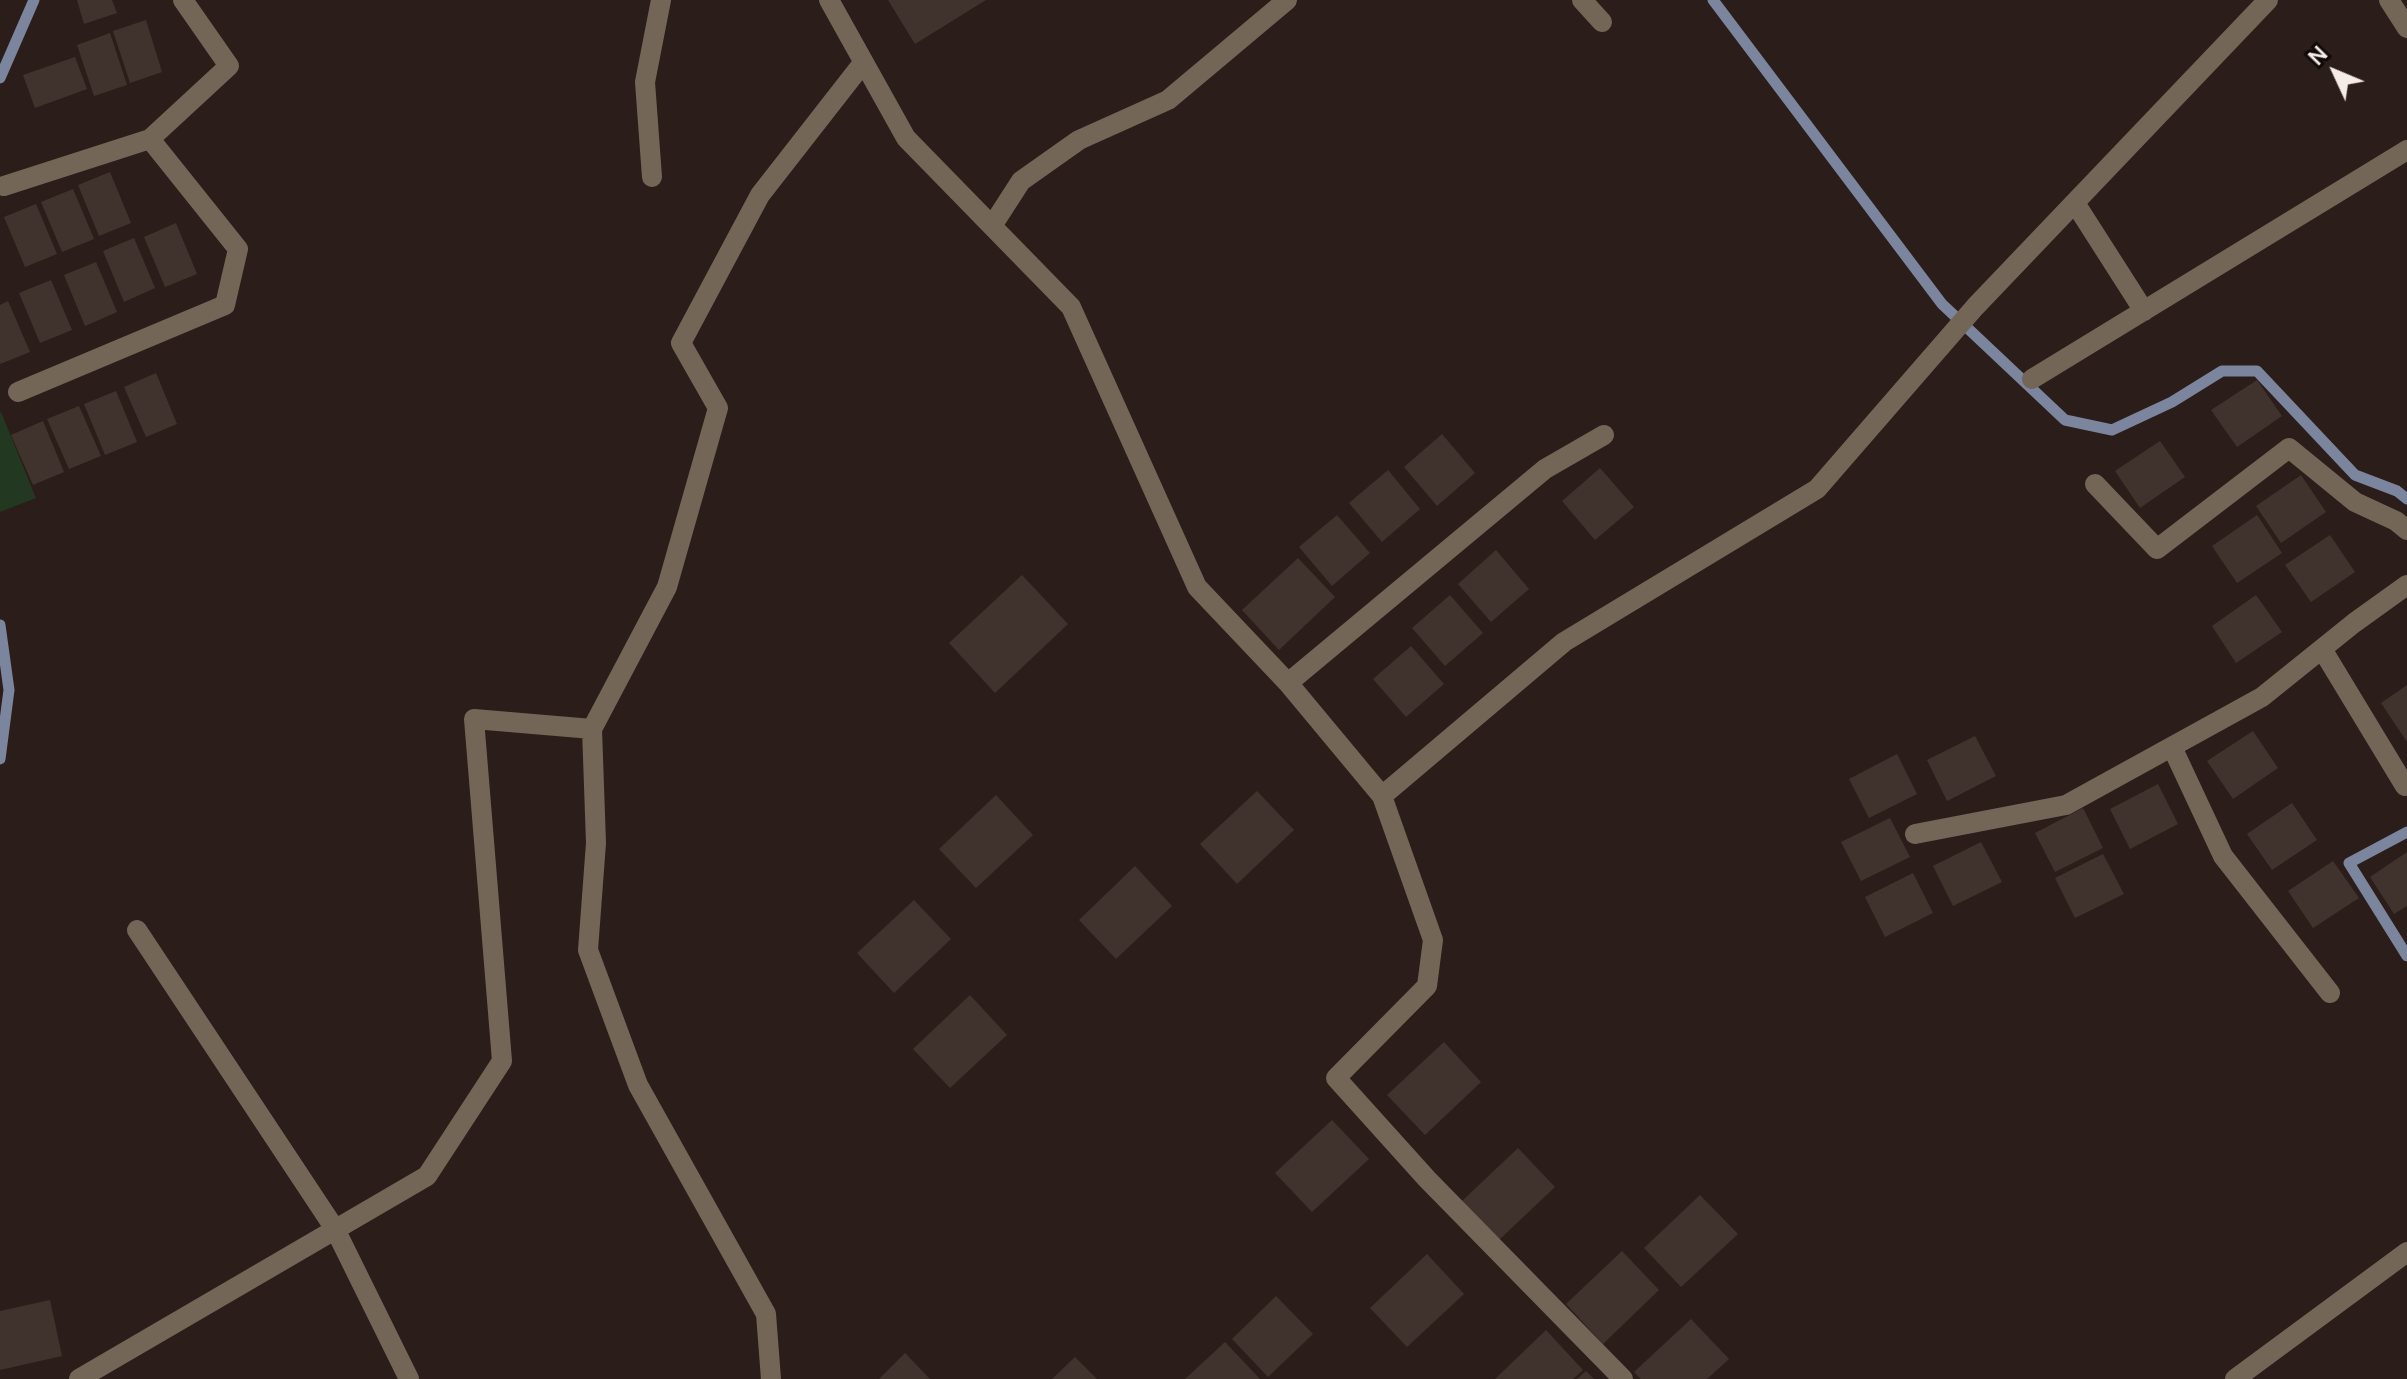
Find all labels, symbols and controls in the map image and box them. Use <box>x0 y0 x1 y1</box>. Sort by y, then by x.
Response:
north arrow <box>2295 32 2375 112</box>
text: N <box>2301 39 2334 71</box>

